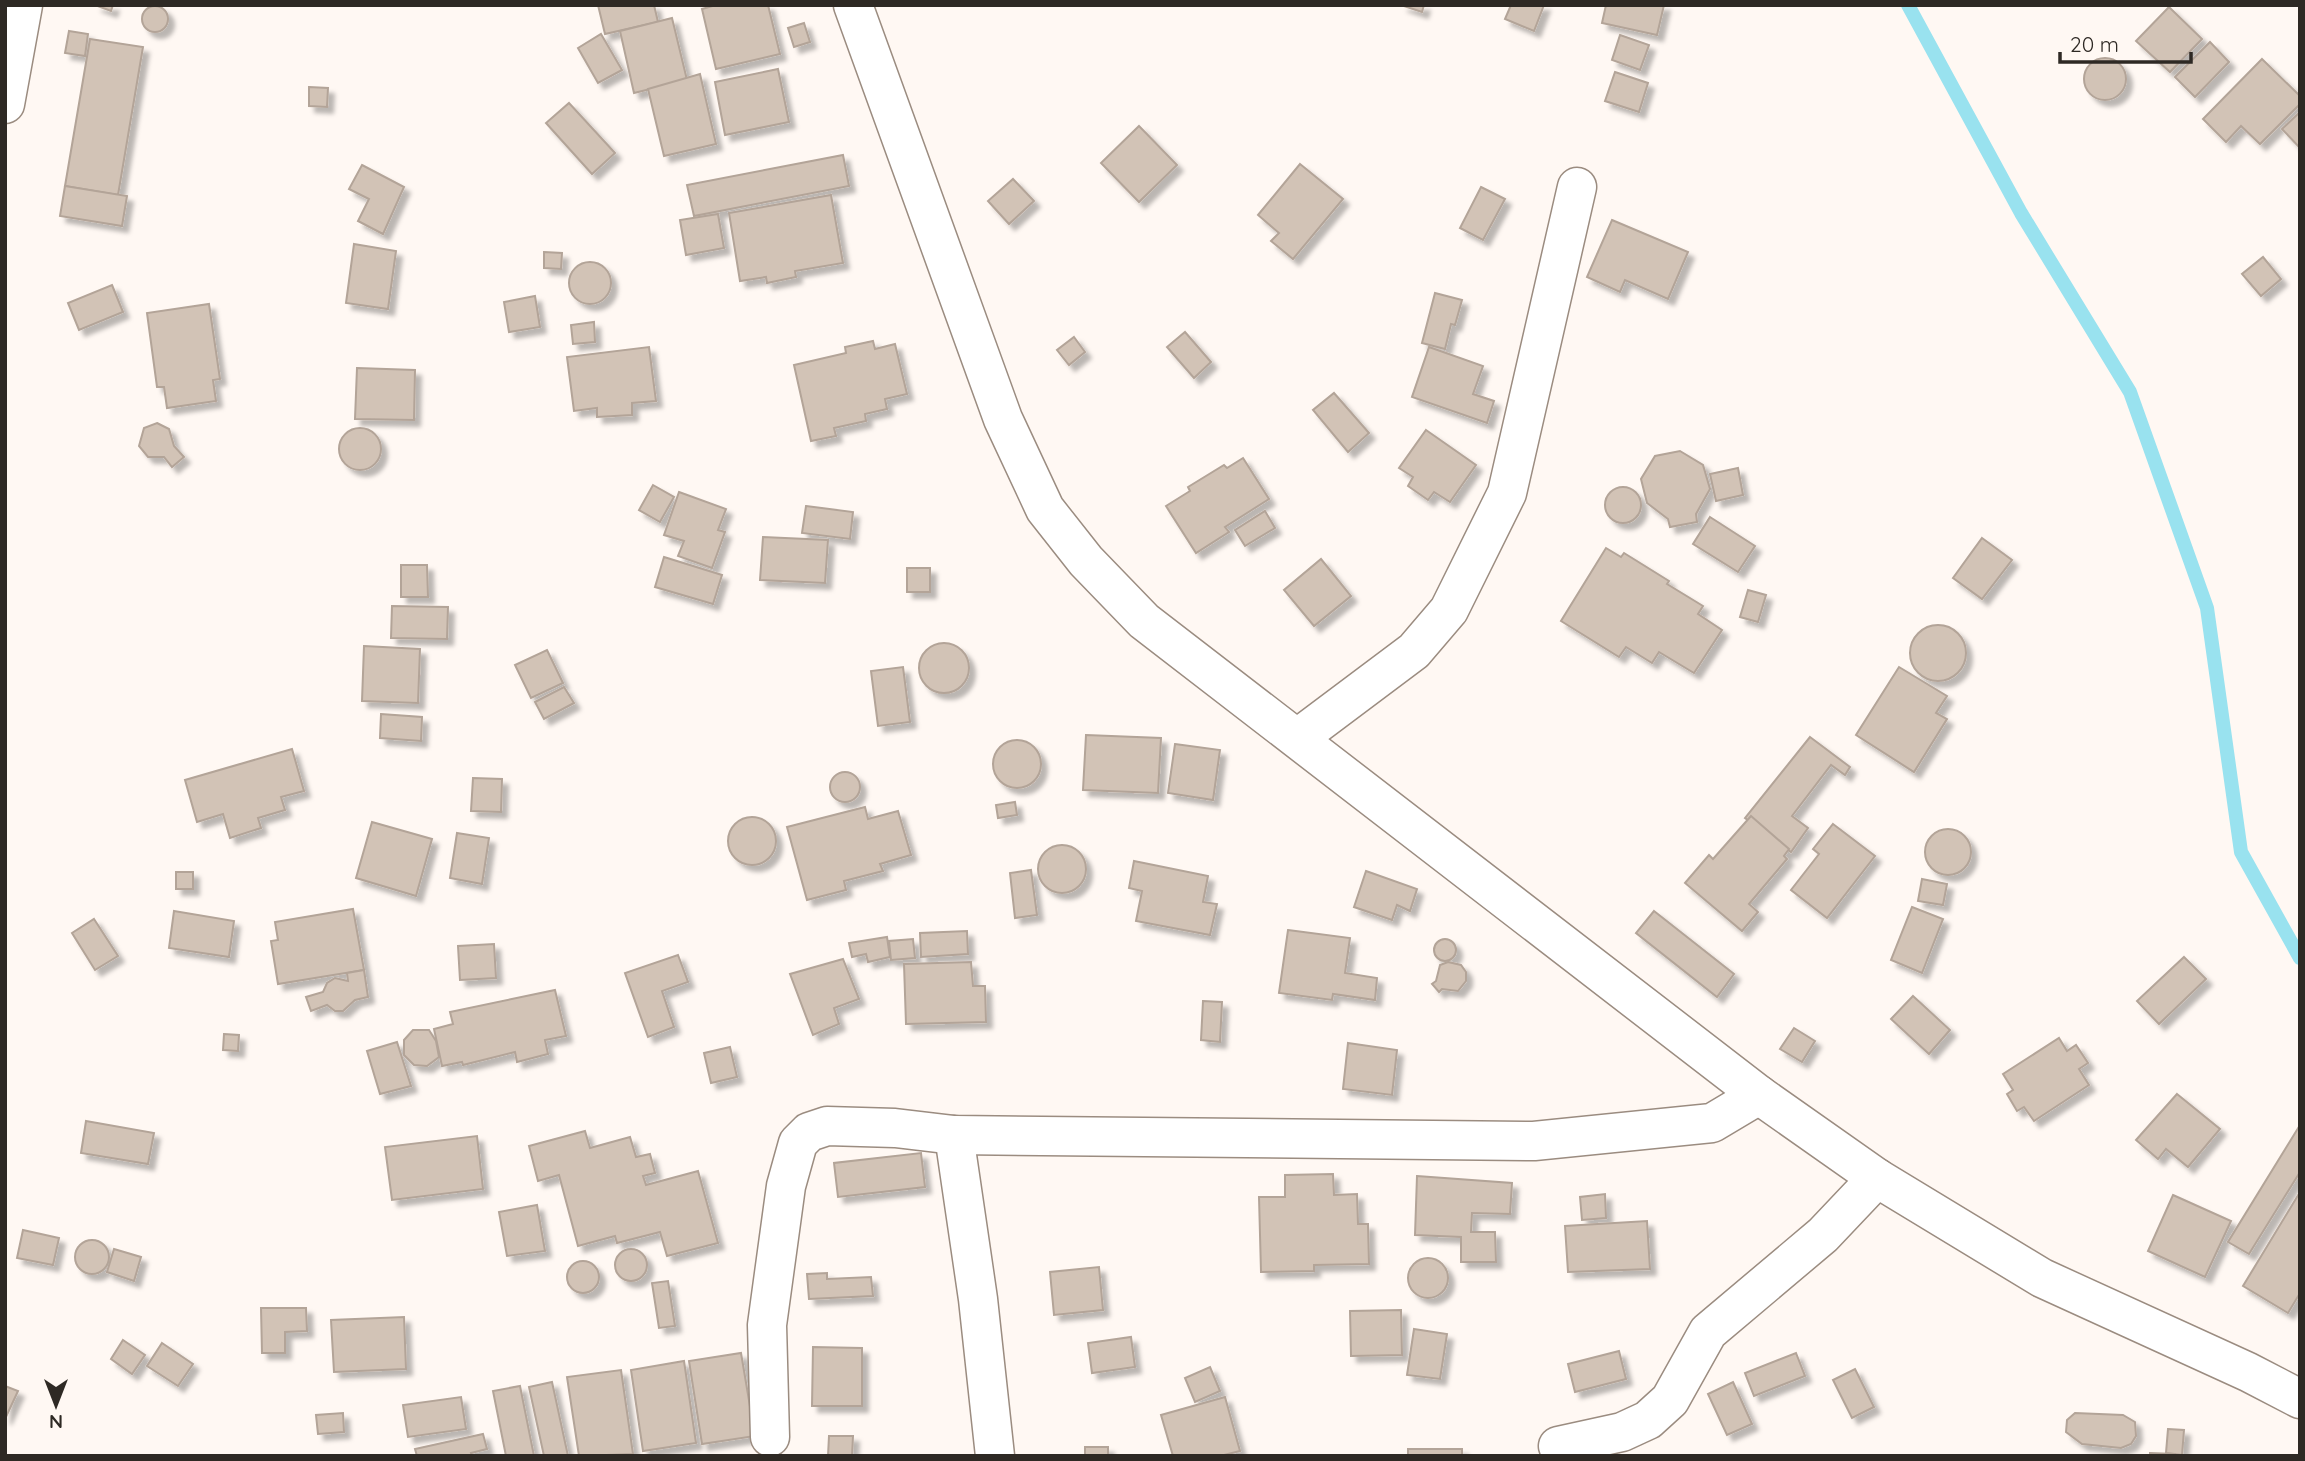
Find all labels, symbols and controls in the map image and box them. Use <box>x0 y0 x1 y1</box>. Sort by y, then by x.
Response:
scale bar <box>2060 21 2191 65</box>
text: 20 m <box>2070 31 2119 57</box>
north arrow <box>21 1370 91 1440</box>
text: N <box>49 1410 63 1434</box>

